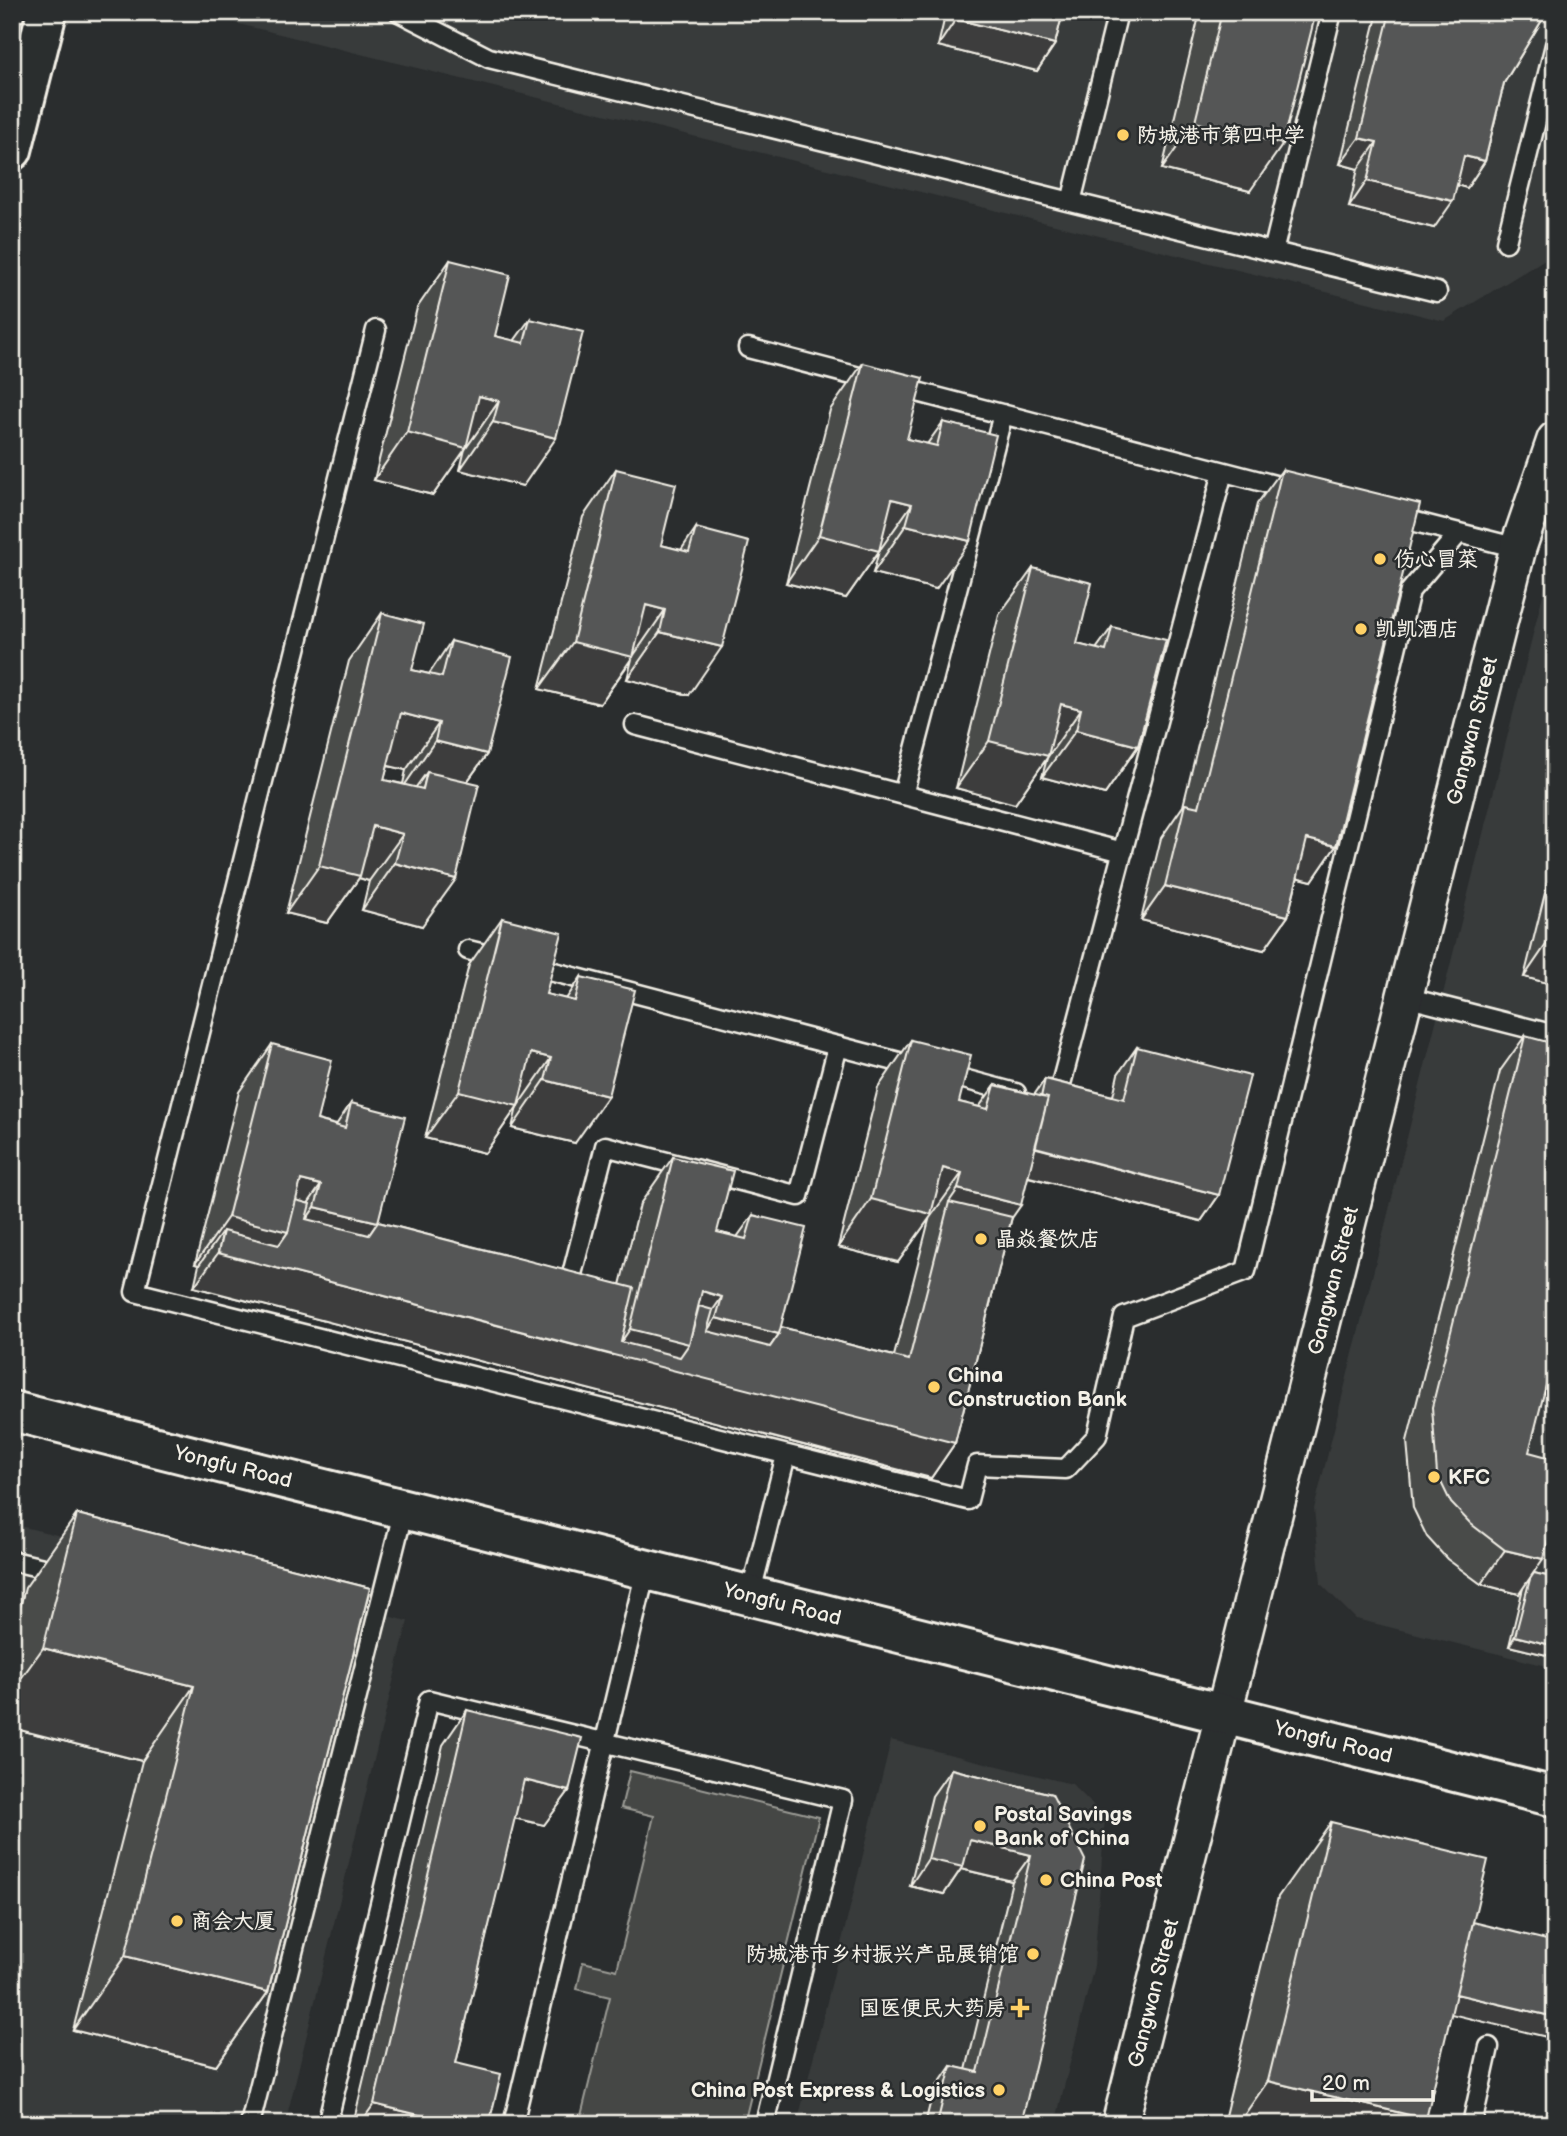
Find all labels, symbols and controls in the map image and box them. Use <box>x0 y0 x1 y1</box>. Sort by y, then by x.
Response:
place label: 防城港市第四中学 <box>1137 123 1305 148</box>
marker: 防城港市第四中学 <box>1115 127 1131 143</box>
place label: 伤心冒菜 <box>1394 547 1478 572</box>
marker: 伤心冒菜 <box>1372 551 1388 567</box>
place label: 凯凯酒店 <box>1375 617 1459 642</box>
marker: 凯凯酒店 <box>1353 621 1369 637</box>
street label: Gangwan Street <box>1442 653 1503 808</box>
street label: Gangwan Street <box>1303 1203 1364 1357</box>
place label: 晶焱餐饮店 <box>995 1227 1100 1252</box>
marker: 晶焱餐饮店 <box>973 1231 989 1247</box>
place label: China Construction Bank <box>948 1363 1127 1412</box>
marker: China Construction Bank <box>926 1379 942 1395</box>
street label: Yongfu Road <box>171 1440 295 1494</box>
place label: KFC <box>1448 1465 1490 1490</box>
marker: KFC <box>1426 1469 1442 1485</box>
street label: Yongfu Road <box>720 1577 844 1631</box>
street label: Yongfu Road <box>1271 1715 1395 1769</box>
place label: Postal Savings Bank of China <box>994 1802 1132 1851</box>
marker: Postal Savings Bank of China <box>972 1818 988 1834</box>
place label: China Post <box>1060 1868 1162 1893</box>
marker: China Post <box>1038 1872 1054 1888</box>
place label: 商会大厦 <box>191 1909 275 1934</box>
marker: 商会大厦 <box>169 1913 185 1929</box>
street label: Gangwan Street <box>1123 1916 1184 2070</box>
place label: 防城港市乡村振兴产品展销馆 <box>746 1942 1019 1967</box>
marker: 防城港市乡村振兴产品展销馆 <box>1025 1946 1041 1962</box>
place label: 国医便民大药房 <box>859 1996 1006 2021</box>
marker: 国医便民大药房 <box>1012 2000 1028 2016</box>
scale bar <box>1312 2059 1432 2103</box>
text: 20 m <box>1322 2071 1370 2096</box>
place label: China Post Express & Logistics <box>691 2078 985 2103</box>
marker: China Post Express & Logistics <box>991 2082 1007 2098</box>

